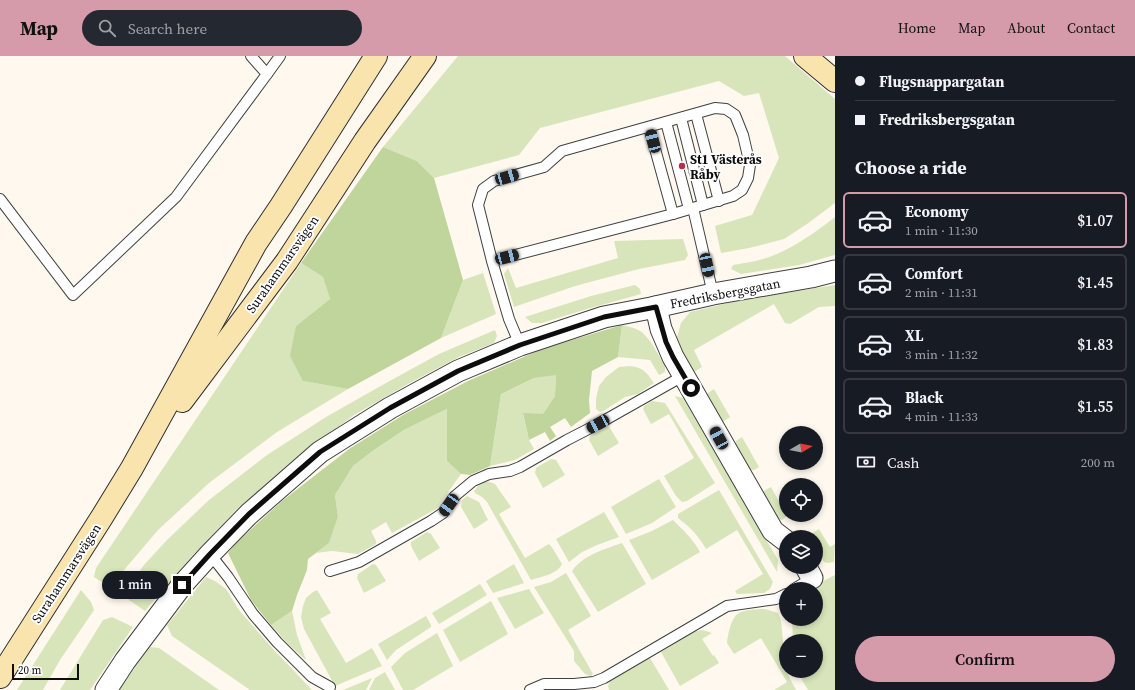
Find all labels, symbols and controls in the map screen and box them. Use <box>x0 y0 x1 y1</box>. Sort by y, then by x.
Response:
search box <box>82 10 362 46</box>
text: Map <box>20 15 58 41</box>
icon: search <box>96 17 118 39</box>
text: Search here <box>128 18 207 39</box>
text: Home <box>898 18 936 38</box>
text: Map <box>958 18 985 38</box>
text: About <box>1007 18 1045 38</box>
text: Contact <box>1067 18 1115 38</box>
text: Flugsnappargatan <box>879 71 1005 92</box>
text: Fredriksbergsgatan <box>879 109 1015 130</box>
car <box>644 128 662 154</box>
place label: St1 Västerås Råby <box>690 151 762 183</box>
text: Choose a ride <box>855 155 967 180</box>
marker: St1 Västerås Råby <box>677 161 687 171</box>
car <box>494 168 520 186</box>
text: Economy <box>905 201 969 222</box>
icon: car <box>857 202 893 238</box>
text: $1.07 <box>1077 210 1113 231</box>
street label: Surahammarsvägen <box>242 212 323 316</box>
text: 1 min · 11:30 <box>905 222 978 239</box>
car <box>494 248 520 266</box>
car <box>699 252 715 278</box>
text: Comfort <box>905 263 963 284</box>
icon: car <box>857 264 893 300</box>
text: $1.45 <box>1077 272 1113 293</box>
street label: Fredriksbergsgatan <box>668 274 782 313</box>
text: 2 min · 11:31 <box>905 284 978 301</box>
text: XL <box>905 325 924 346</box>
icon: car <box>857 326 893 362</box>
text: $1.83 <box>1077 334 1113 355</box>
text: 3 min · 11:32 <box>905 346 978 363</box>
route start <box>682 379 700 397</box>
text: Black <box>905 387 944 408</box>
icon: car <box>857 388 893 424</box>
text: $1.55 <box>1077 396 1113 417</box>
text: 4 min · 11:33 <box>905 408 978 425</box>
car <box>585 413 611 435</box>
car <box>708 425 730 451</box>
north arrow <box>779 426 823 470</box>
map controls <box>779 426 823 678</box>
icon: cash <box>855 451 877 473</box>
text: Cash <box>887 452 919 473</box>
text: 200 m <box>1081 454 1115 471</box>
button: locate <box>779 478 823 522</box>
car <box>437 492 461 518</box>
street label: Surahammarsvägen <box>28 520 105 626</box>
button: layers <box>779 530 823 574</box>
callout: 1 min <box>102 571 168 599</box>
text: 1 min <box>118 576 152 593</box>
route end <box>173 576 191 594</box>
button: + <box>779 582 823 626</box>
button: − <box>779 634 823 678</box>
button: Confirm <box>855 636 1115 682</box>
scale bar <box>12 662 79 681</box>
text: 20 m <box>18 663 41 678</box>

